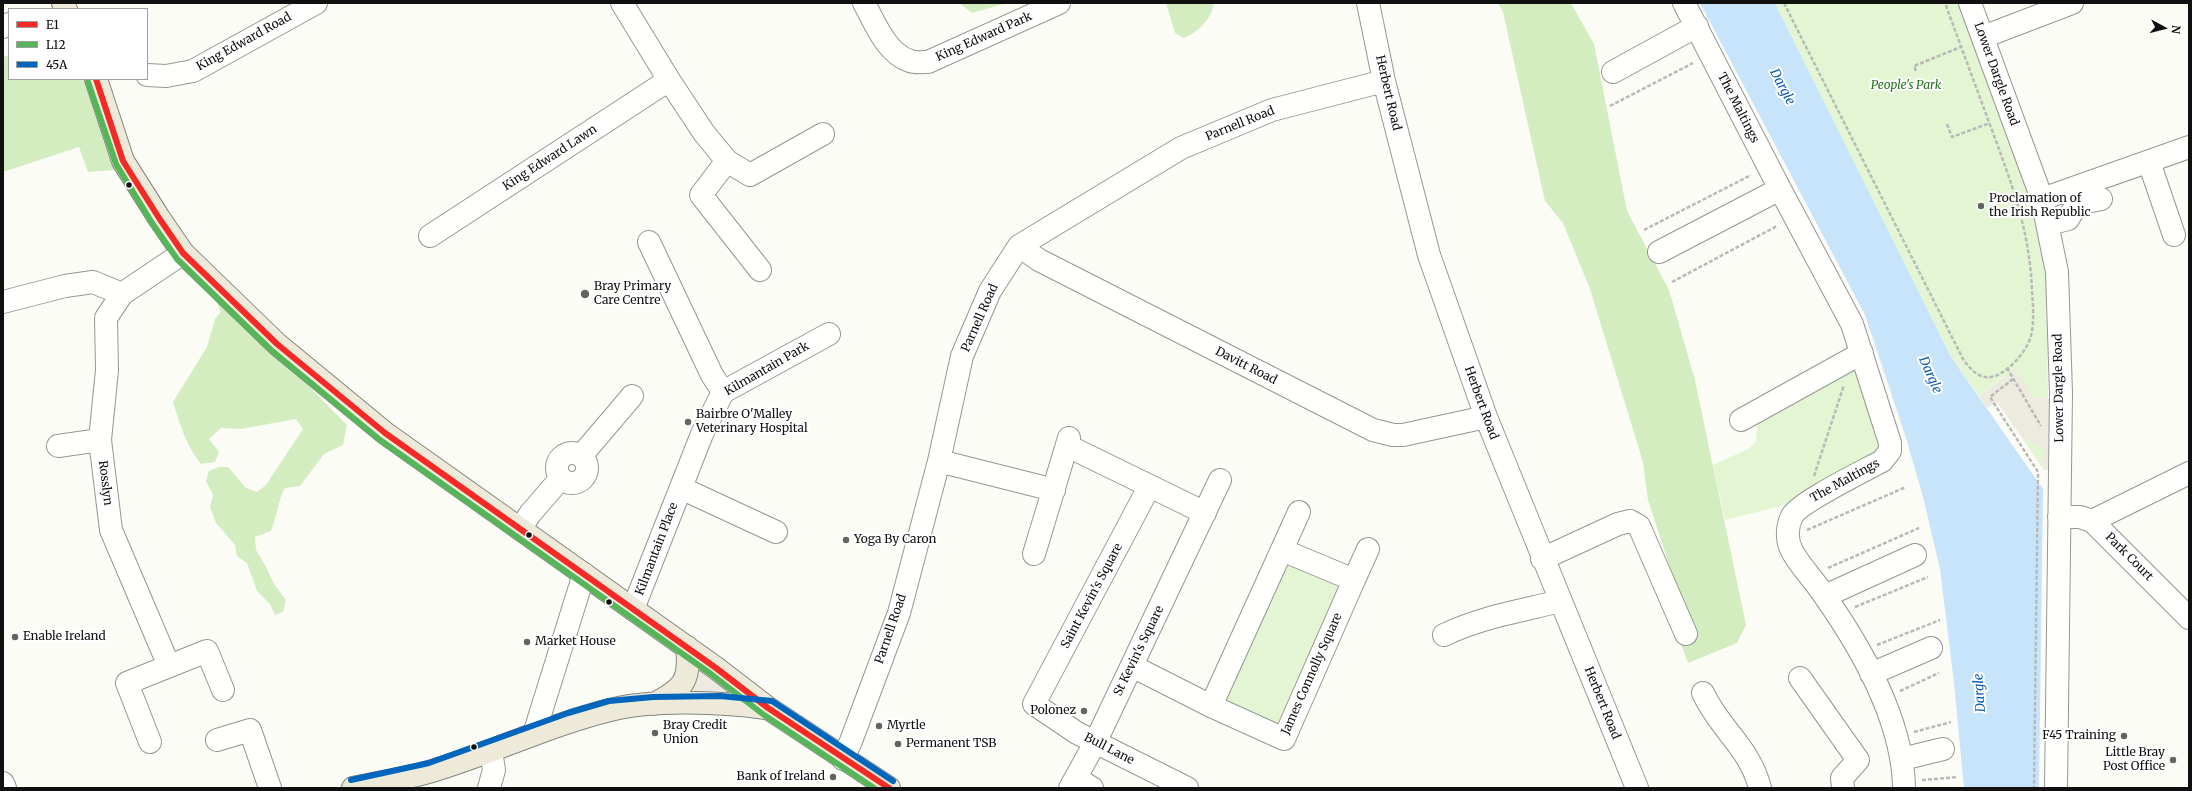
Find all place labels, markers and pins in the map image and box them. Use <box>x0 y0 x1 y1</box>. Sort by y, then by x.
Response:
unlabelled marker <box>124 180 134 190</box>
place label: Proclamation of the Irish Republic <box>1989 192 2091 220</box>
marker: Proclamation of the Irish Republic <box>1976 201 1986 211</box>
place label: Bray Primary Care Centre <box>594 280 671 308</box>
marker: Bray Primary Care Centre <box>579 288 591 300</box>
place label: Bairbre O'Malley Veterinary Hospital <box>696 408 808 436</box>
marker: Bairbre O'Malley Veterinary Hospital <box>683 417 693 427</box>
unlabelled marker <box>524 530 534 540</box>
place label: Yoga By Caron <box>854 533 937 547</box>
marker: Yoga By Caron <box>841 535 851 545</box>
unlabelled marker <box>604 597 614 607</box>
place label: Enable Ireland <box>23 630 106 644</box>
marker: Enable Ireland <box>10 632 20 642</box>
place label: Market House <box>535 635 616 649</box>
marker: Market House <box>522 637 532 647</box>
place label: Polonez <box>1030 704 1076 718</box>
marker: Polonez <box>1079 706 1089 716</box>
place label: Bray Credit Union <box>663 719 727 747</box>
place label: Myrtle <box>887 719 925 733</box>
marker: Myrtle <box>874 721 884 731</box>
marker: Bray Credit Union <box>650 728 660 738</box>
place label: F45 Training <box>2042 729 2116 743</box>
marker: F45 Training <box>2119 731 2129 741</box>
place label: Permanent TSB <box>906 737 996 751</box>
marker: Permanent TSB <box>893 739 903 749</box>
unlabelled marker <box>469 742 479 752</box>
place label: Little Bray Post Office <box>2103 746 2165 774</box>
marker: Little Bray Post Office <box>2168 755 2178 765</box>
place label: Bank of Ireland <box>737 770 825 784</box>
marker: Bank of Ireland <box>828 772 838 782</box>

